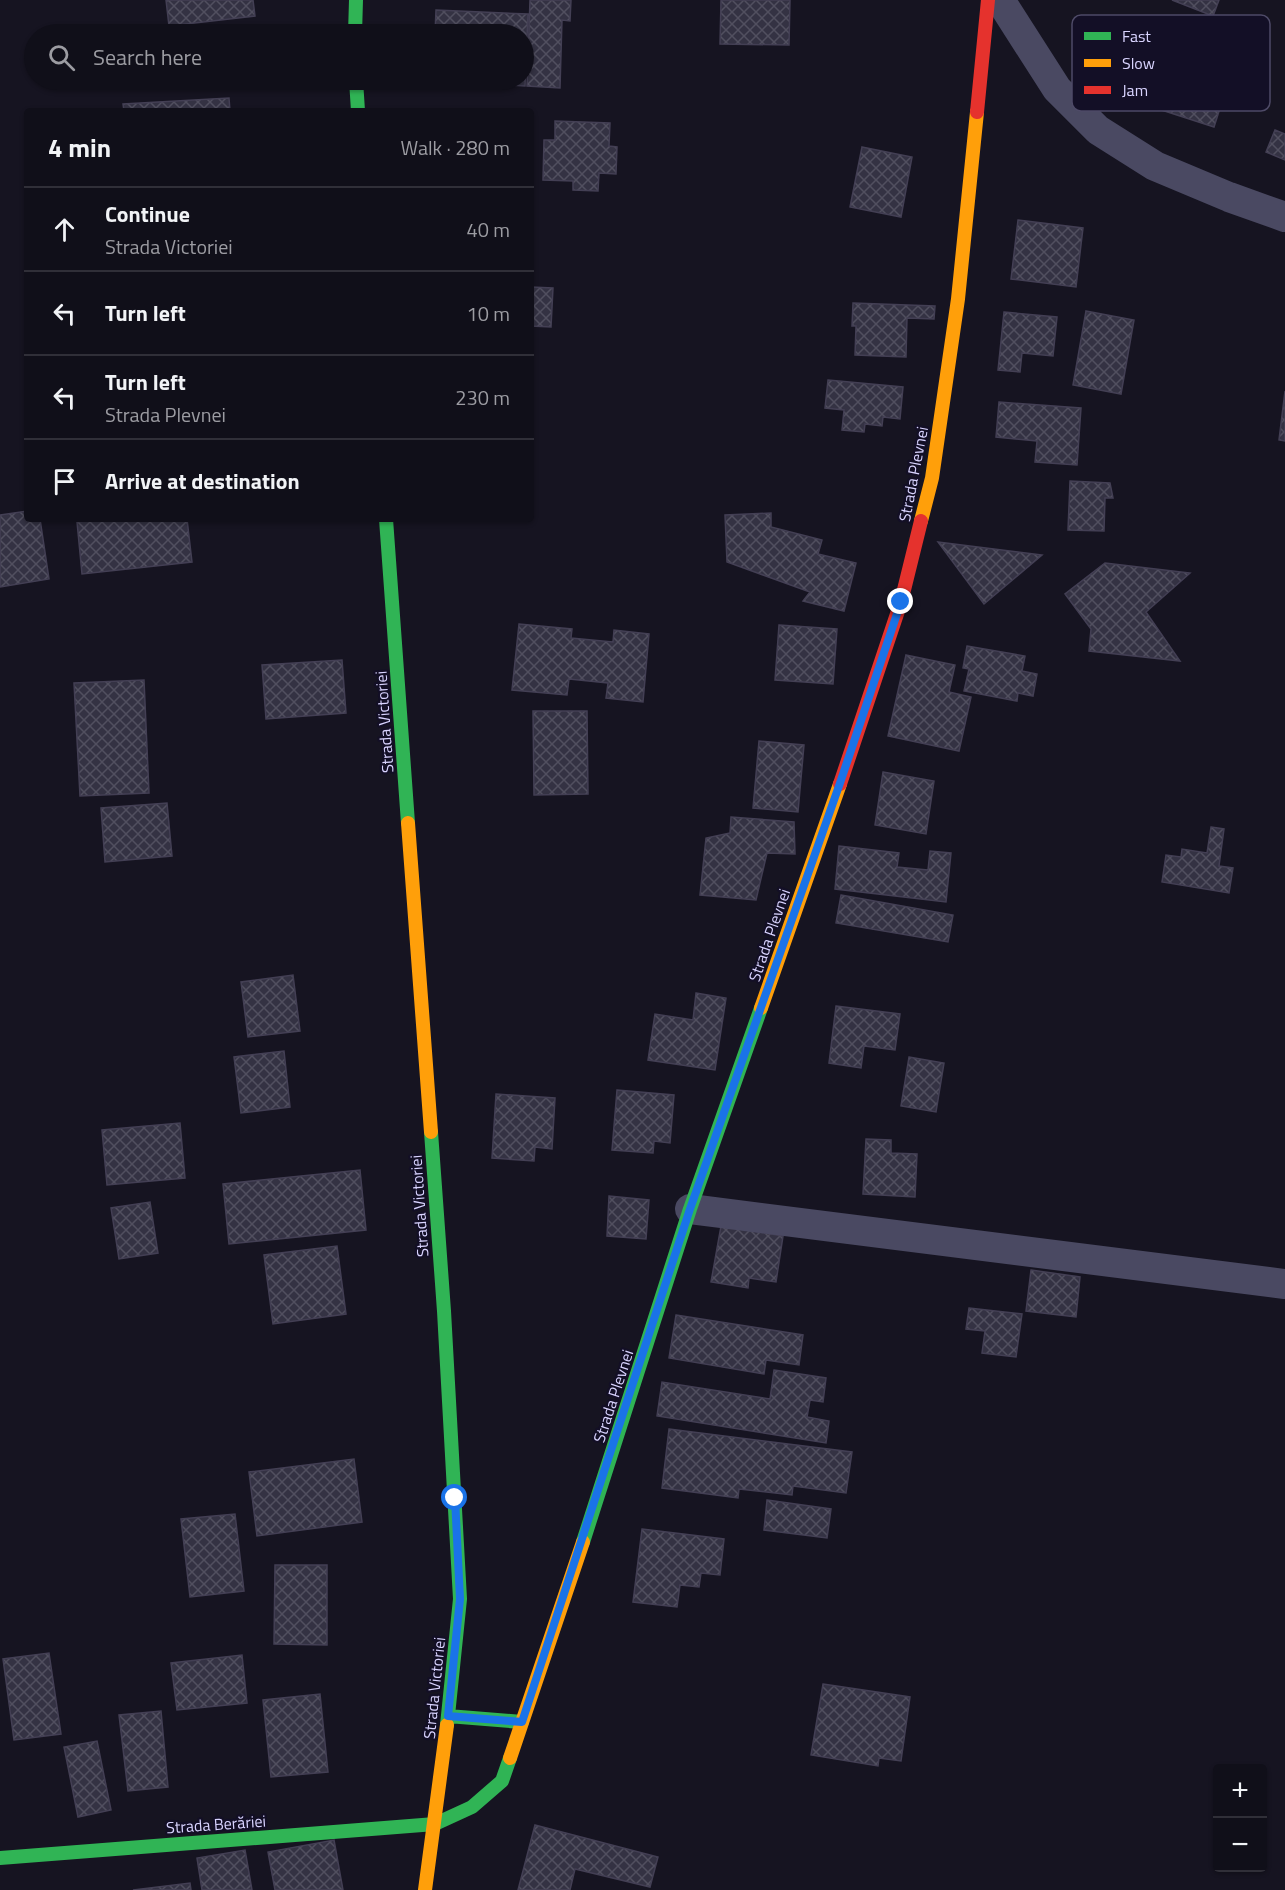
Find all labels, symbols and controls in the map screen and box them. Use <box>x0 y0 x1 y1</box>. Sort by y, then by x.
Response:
legend <box>1072 15 1270 111</box>
search box <box>24 24 534 90</box>
text: Fast <box>1122 24 1151 48</box>
text: Search here <box>93 40 202 74</box>
icon: search <box>45 41 78 74</box>
text: Slow <box>1122 51 1155 75</box>
text: Jam <box>1122 78 1148 102</box>
text: 4 min <box>48 128 111 167</box>
text: Walk · 280 m <box>401 132 510 163</box>
text: Continue <box>105 197 190 231</box>
icon: ahead <box>48 213 81 246</box>
text: 40 m <box>466 214 510 245</box>
text: Strada Victoriei <box>105 231 233 262</box>
text: Turn left <box>105 296 186 330</box>
icon: left <box>48 297 81 330</box>
text: 10 m <box>466 298 510 329</box>
text: Turn left <box>105 365 186 399</box>
icon: left <box>48 381 81 414</box>
text: 230 m <box>455 382 510 413</box>
text: Strada Plevnei <box>105 399 226 430</box>
street label: Strada Plevnei <box>892 424 934 524</box>
text: Arrive at destination <box>105 464 300 498</box>
icon: arrive <box>48 465 81 498</box>
route end <box>887 588 913 614</box>
street label: Strada Victoriei <box>368 670 400 774</box>
street label: Strada Plevnei <box>742 885 796 985</box>
street label: Strada Victoriei <box>403 1154 435 1258</box>
street label: Strada Plevnei <box>587 1346 639 1446</box>
route start <box>441 1484 467 1510</box>
street label: Strada Victoriei <box>417 1636 451 1740</box>
map controls <box>1213 1764 1267 1872</box>
button: + <box>1213 1764 1267 1818</box>
street label: Strada Berăriei <box>165 1809 267 1839</box>
button: − <box>1213 1818 1267 1872</box>

